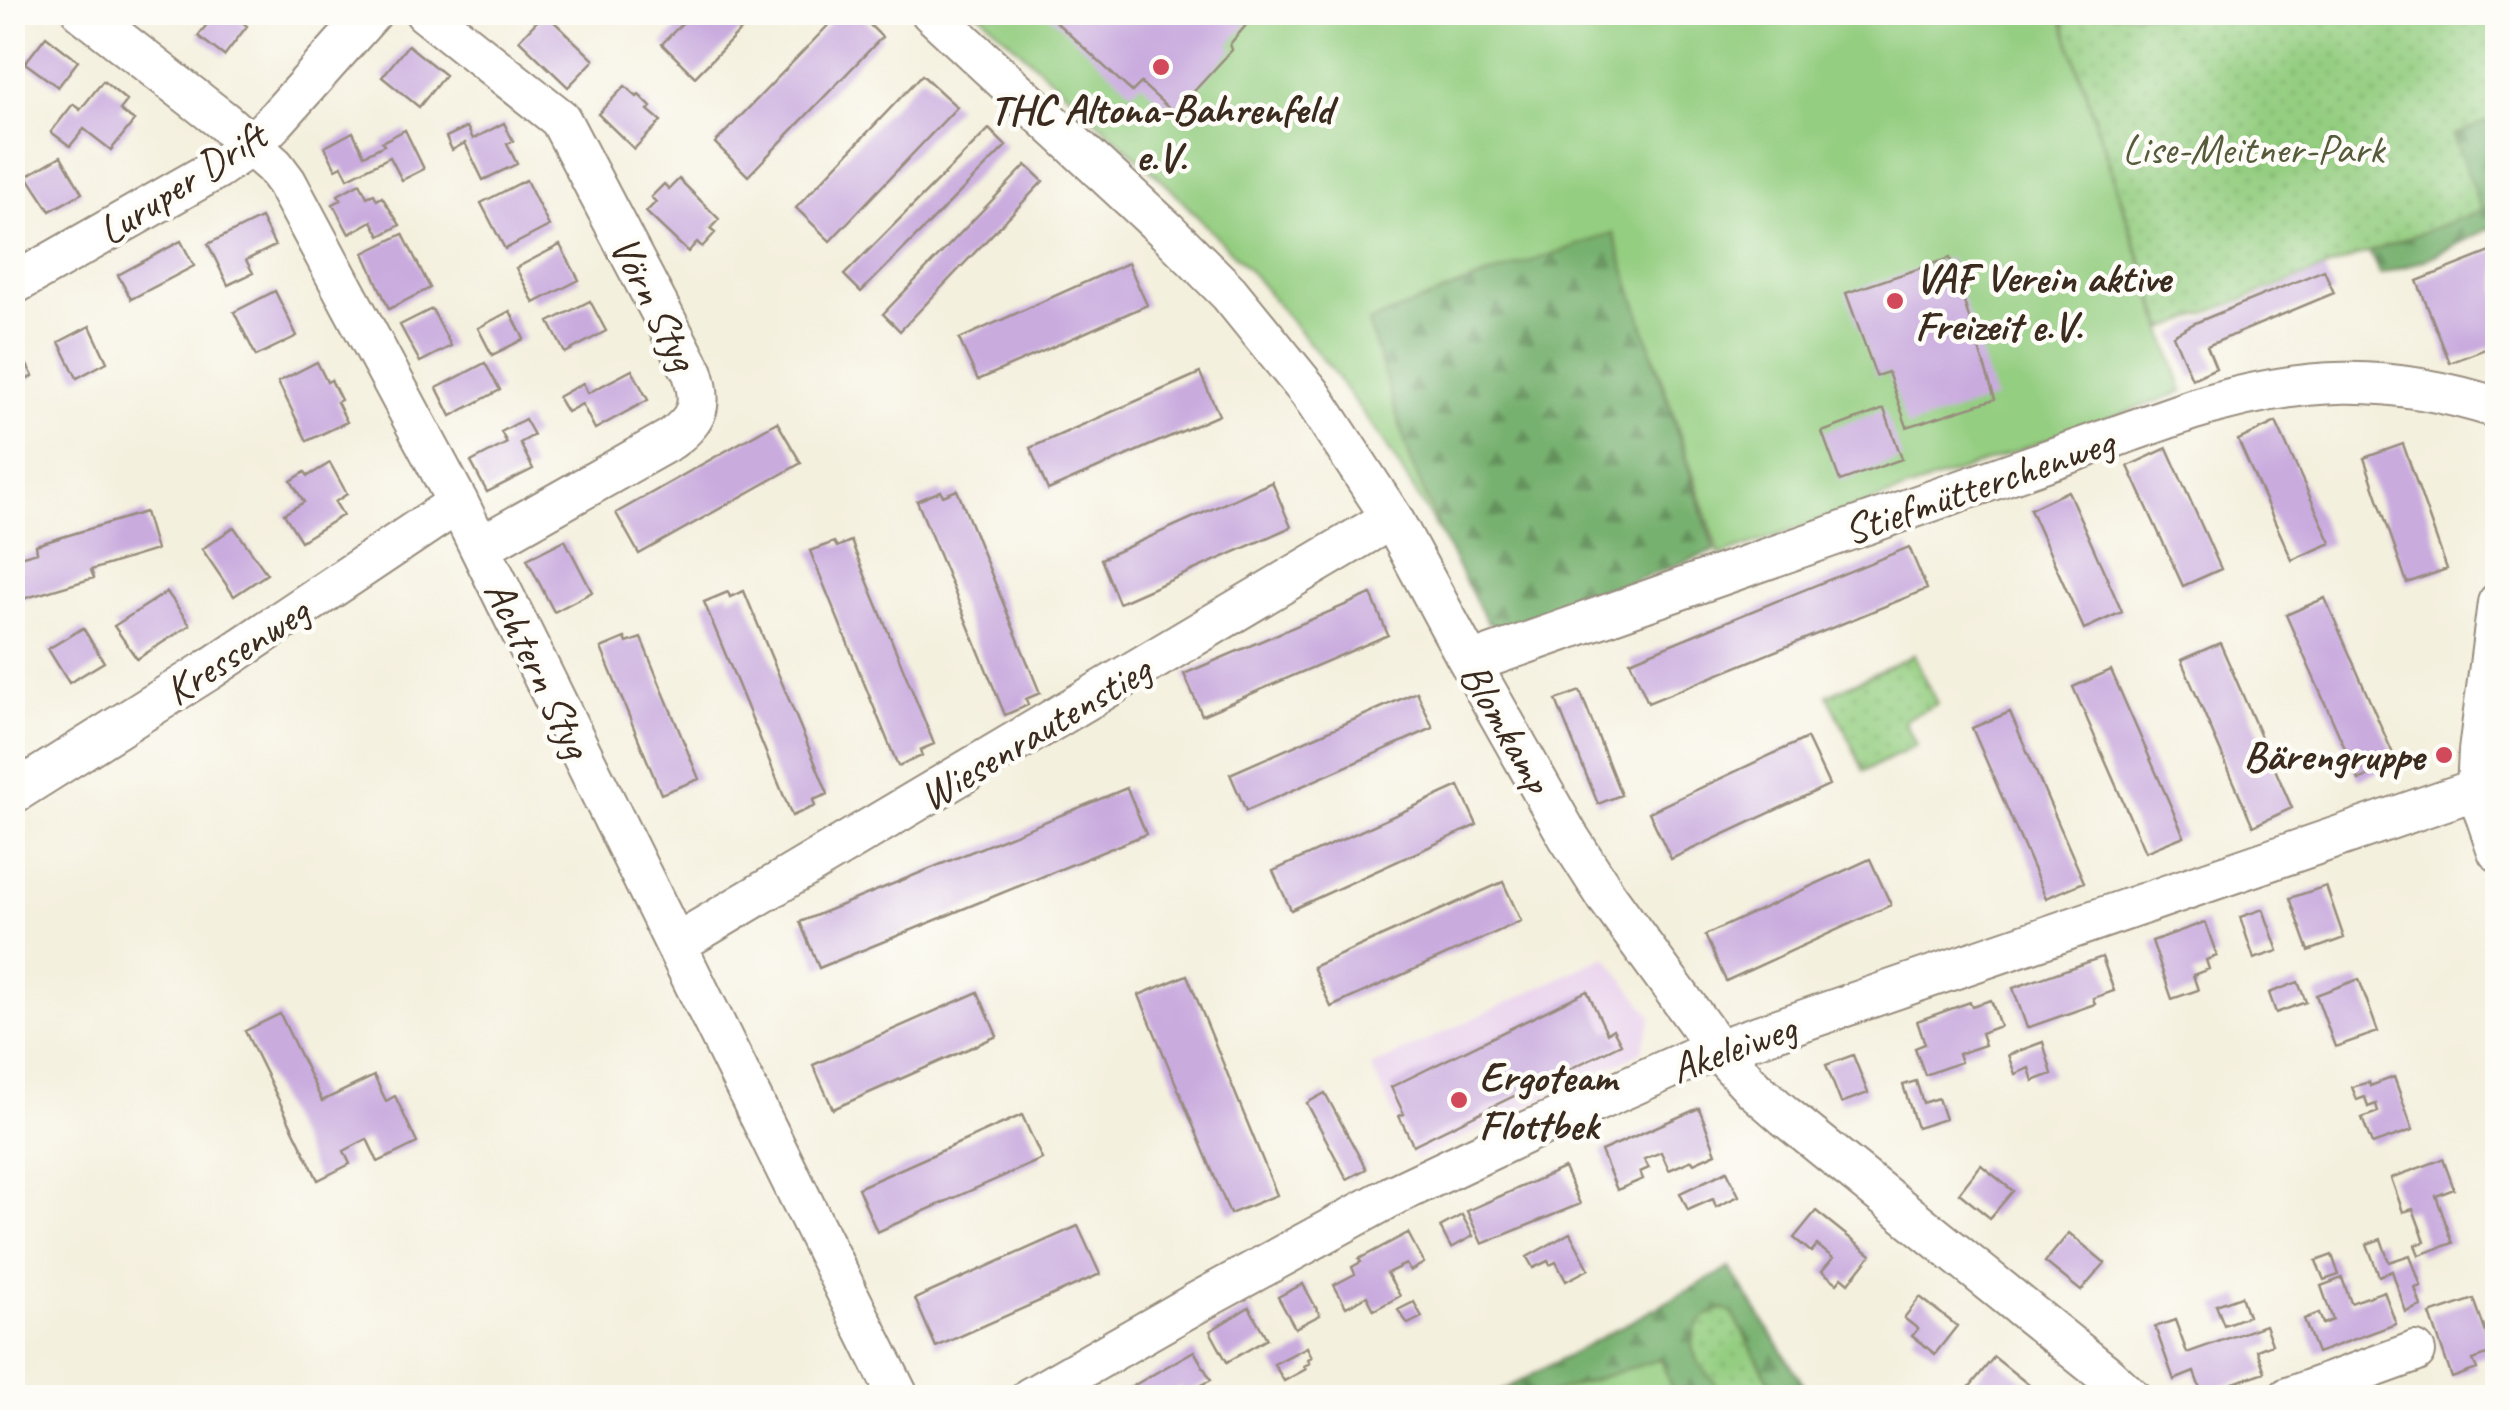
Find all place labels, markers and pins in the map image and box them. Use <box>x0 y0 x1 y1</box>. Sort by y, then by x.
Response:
marker: THC Altona-Bahrenfeld e.V. <box>1150 56 1172 78</box>
place label: THC Altona-Bahrenfeld e.V. <box>990 83 1339 184</box>
place label: VAF Verein aktive Freizeit e.V. <box>1915 252 2173 353</box>
marker: VAF Verein aktive Freizeit e.V. <box>1884 290 1906 312</box>
place label: Bärengruppe <box>2244 730 2427 783</box>
marker: Bärengruppe <box>2433 744 2455 766</box>
place label: Ergoteam Flottbek <box>1479 1051 1621 1152</box>
marker: Ergoteam Flottbek <box>1448 1089 1470 1111</box>

